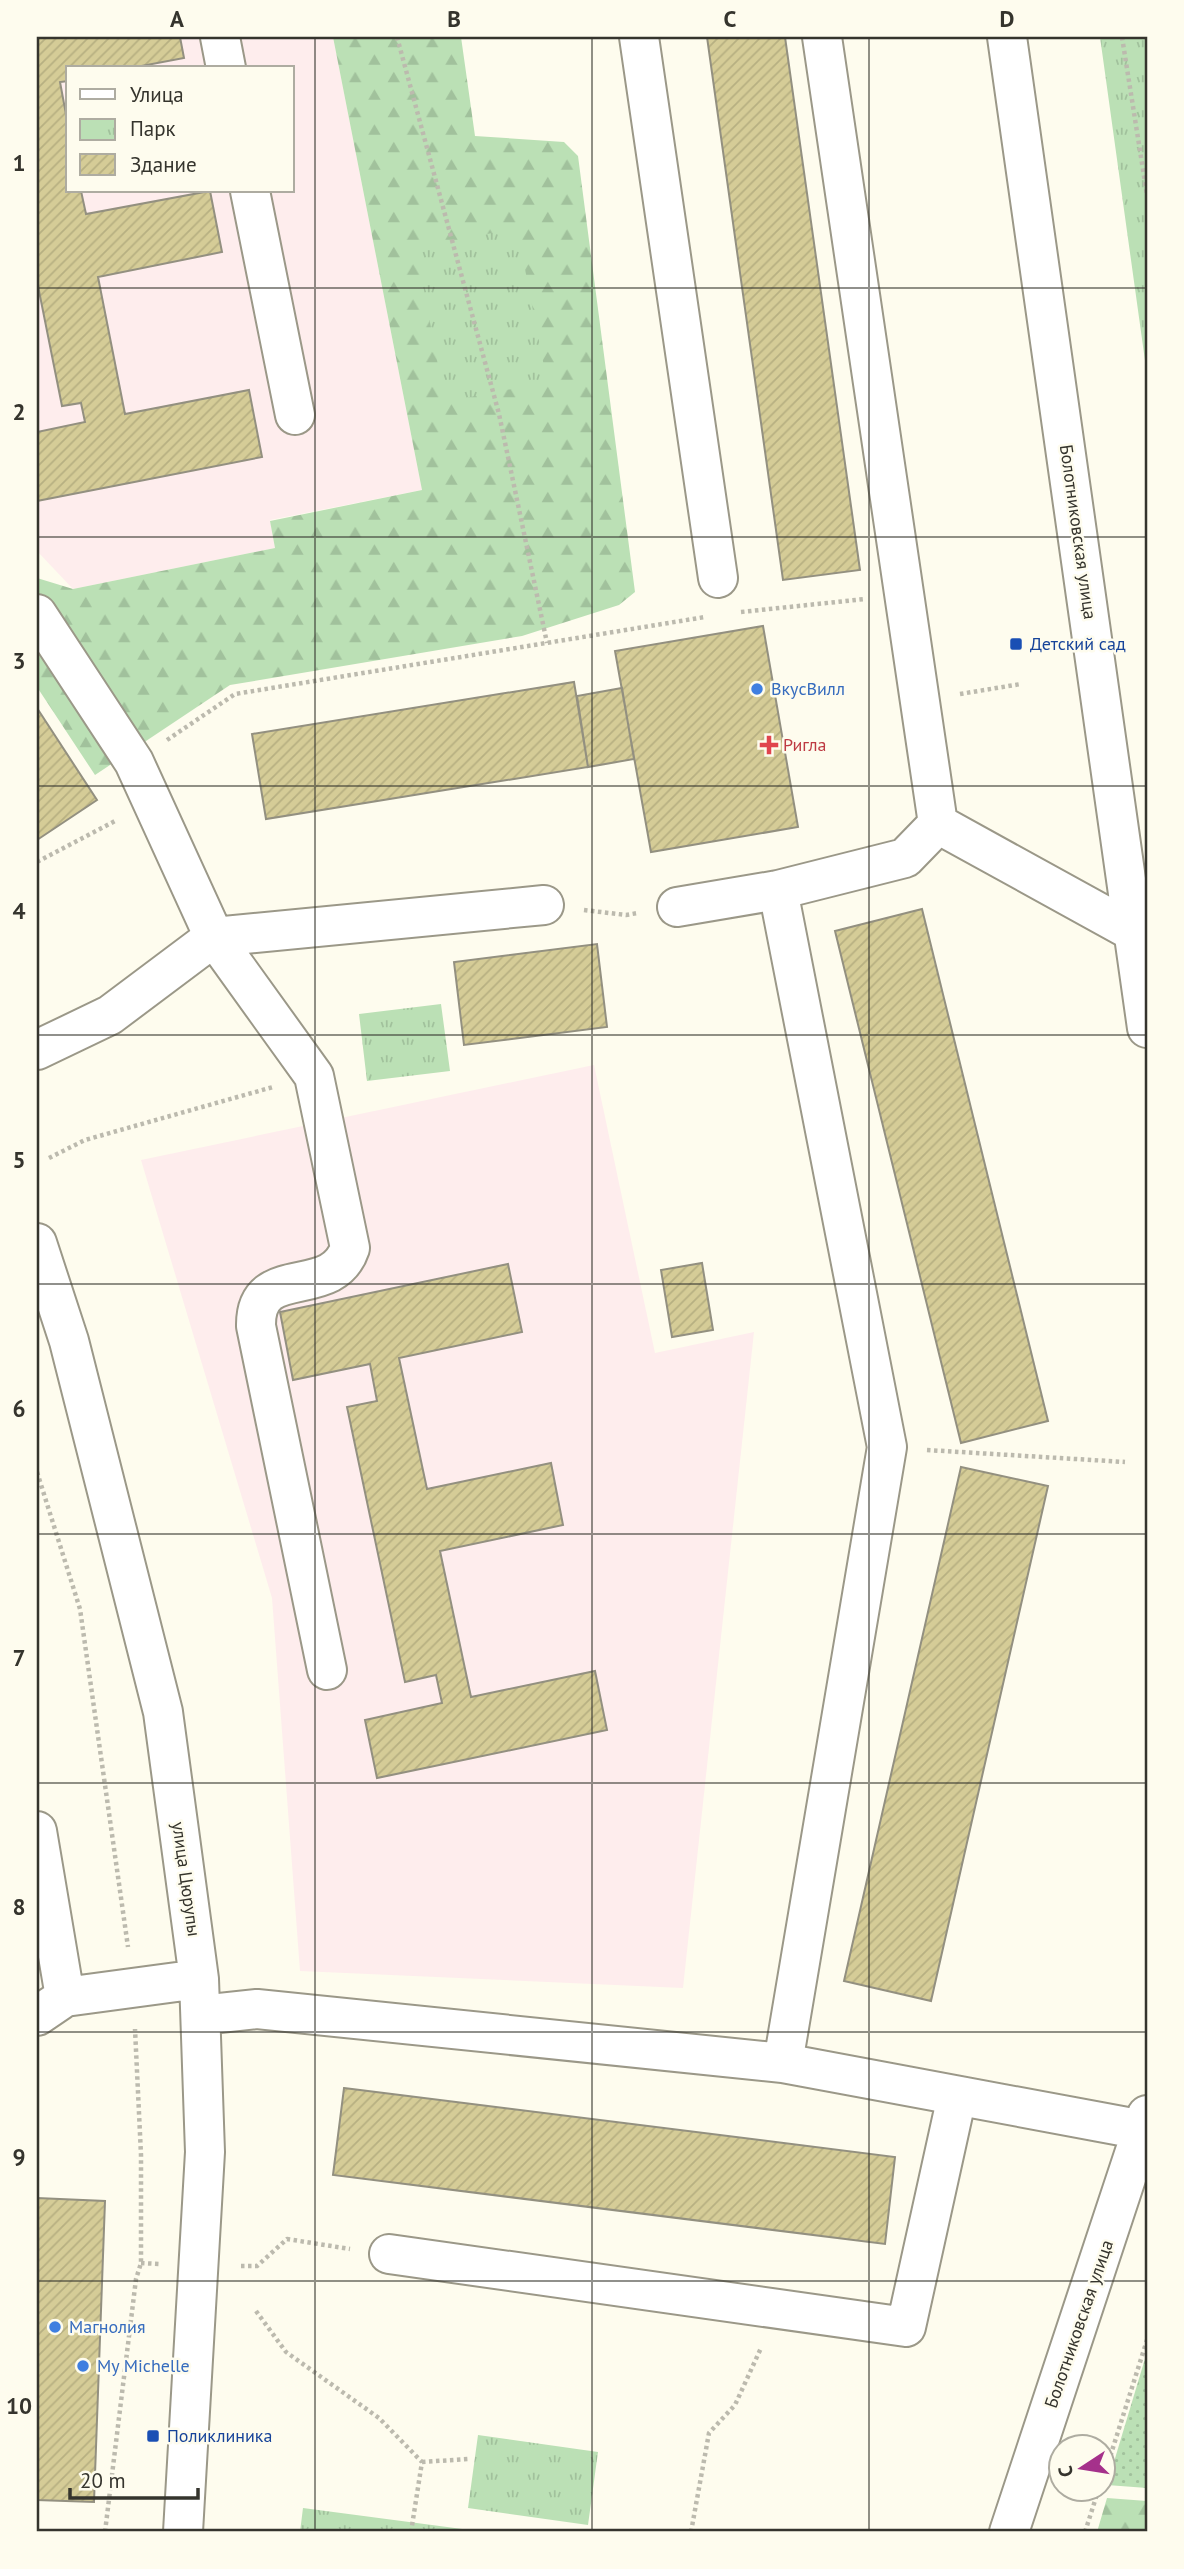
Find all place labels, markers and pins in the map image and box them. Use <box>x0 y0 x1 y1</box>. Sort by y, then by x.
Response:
place label: Детский сад <box>1030 632 1126 655</box>
marker: Детский сад <box>1008 636 1024 652</box>
place label: ВкусВилл <box>771 677 845 700</box>
marker: ВкусВилл <box>749 681 765 697</box>
place label: Ригла <box>783 733 827 756</box>
marker: Ригла <box>761 737 777 753</box>
place label: Магнолия <box>69 2315 146 2338</box>
marker: Магнолия <box>47 2319 63 2335</box>
place label: My Michelle <box>97 2354 190 2377</box>
marker: My Michelle <box>75 2358 91 2374</box>
place label: Поликлиника <box>167 2424 272 2447</box>
marker: Поликлиника <box>145 2428 161 2444</box>

